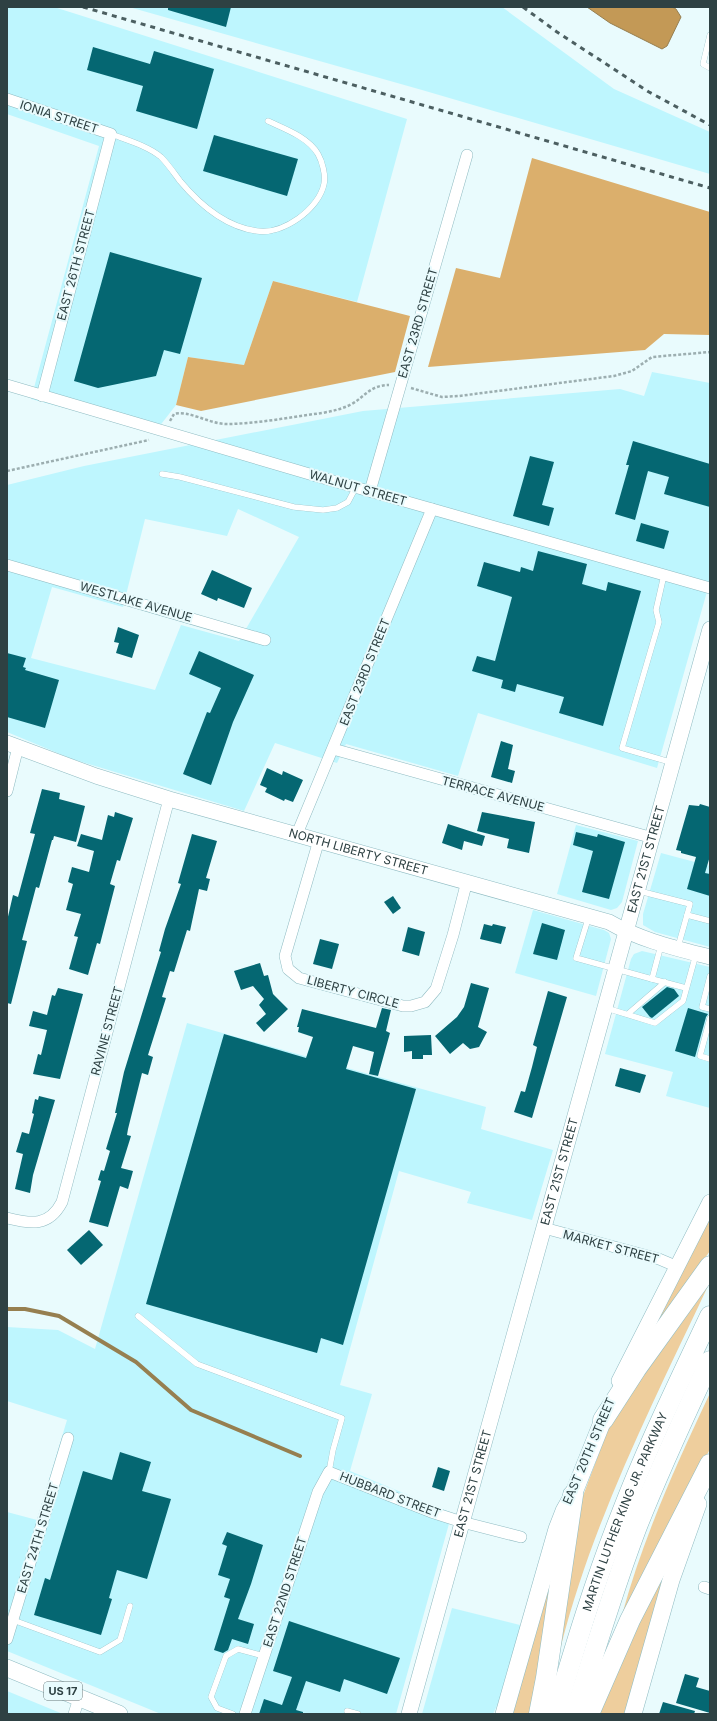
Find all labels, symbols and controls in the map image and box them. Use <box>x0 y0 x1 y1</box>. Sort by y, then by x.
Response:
street label: IONIA STREET <box>18 97 101 136</box>
street label: EAST 26TH STREET <box>53 207 98 322</box>
street label: EAST 23RD STREET <box>395 266 441 380</box>
street label: WALNUT STREET <box>308 466 409 509</box>
street label: WESTLAKE AVENUE <box>78 578 194 625</box>
street label: EAST 23RD STREET <box>336 616 393 728</box>
street label: TERRACE AVENUE <box>440 773 546 814</box>
street label: EAST 21ST STREET <box>624 804 668 915</box>
street label: NORTH LIBERTY STREET <box>287 825 430 878</box>
street label: LIBERTY CIRCLE <box>305 972 401 1011</box>
street label: RAVINE STREET <box>87 984 126 1077</box>
street label: EAST 21ST STREET <box>537 1116 581 1227</box>
street label: MARKET STREET <box>562 1227 661 1267</box>
street label: EAST 20TH STREET <box>559 1395 618 1506</box>
street label: MARTIN LUTHER KING JR. PARKWAY <box>579 1410 671 1613</box>
street label: EAST 21ST STREET <box>450 1428 495 1539</box>
street label: HUBBARD STREET <box>338 1468 443 1521</box>
street label: EAST 24TH STREET <box>14 1481 62 1595</box>
street label: EAST 22ND STREET <box>260 1534 310 1649</box>
road number: US 17 <box>44 1682 82 1700</box>

